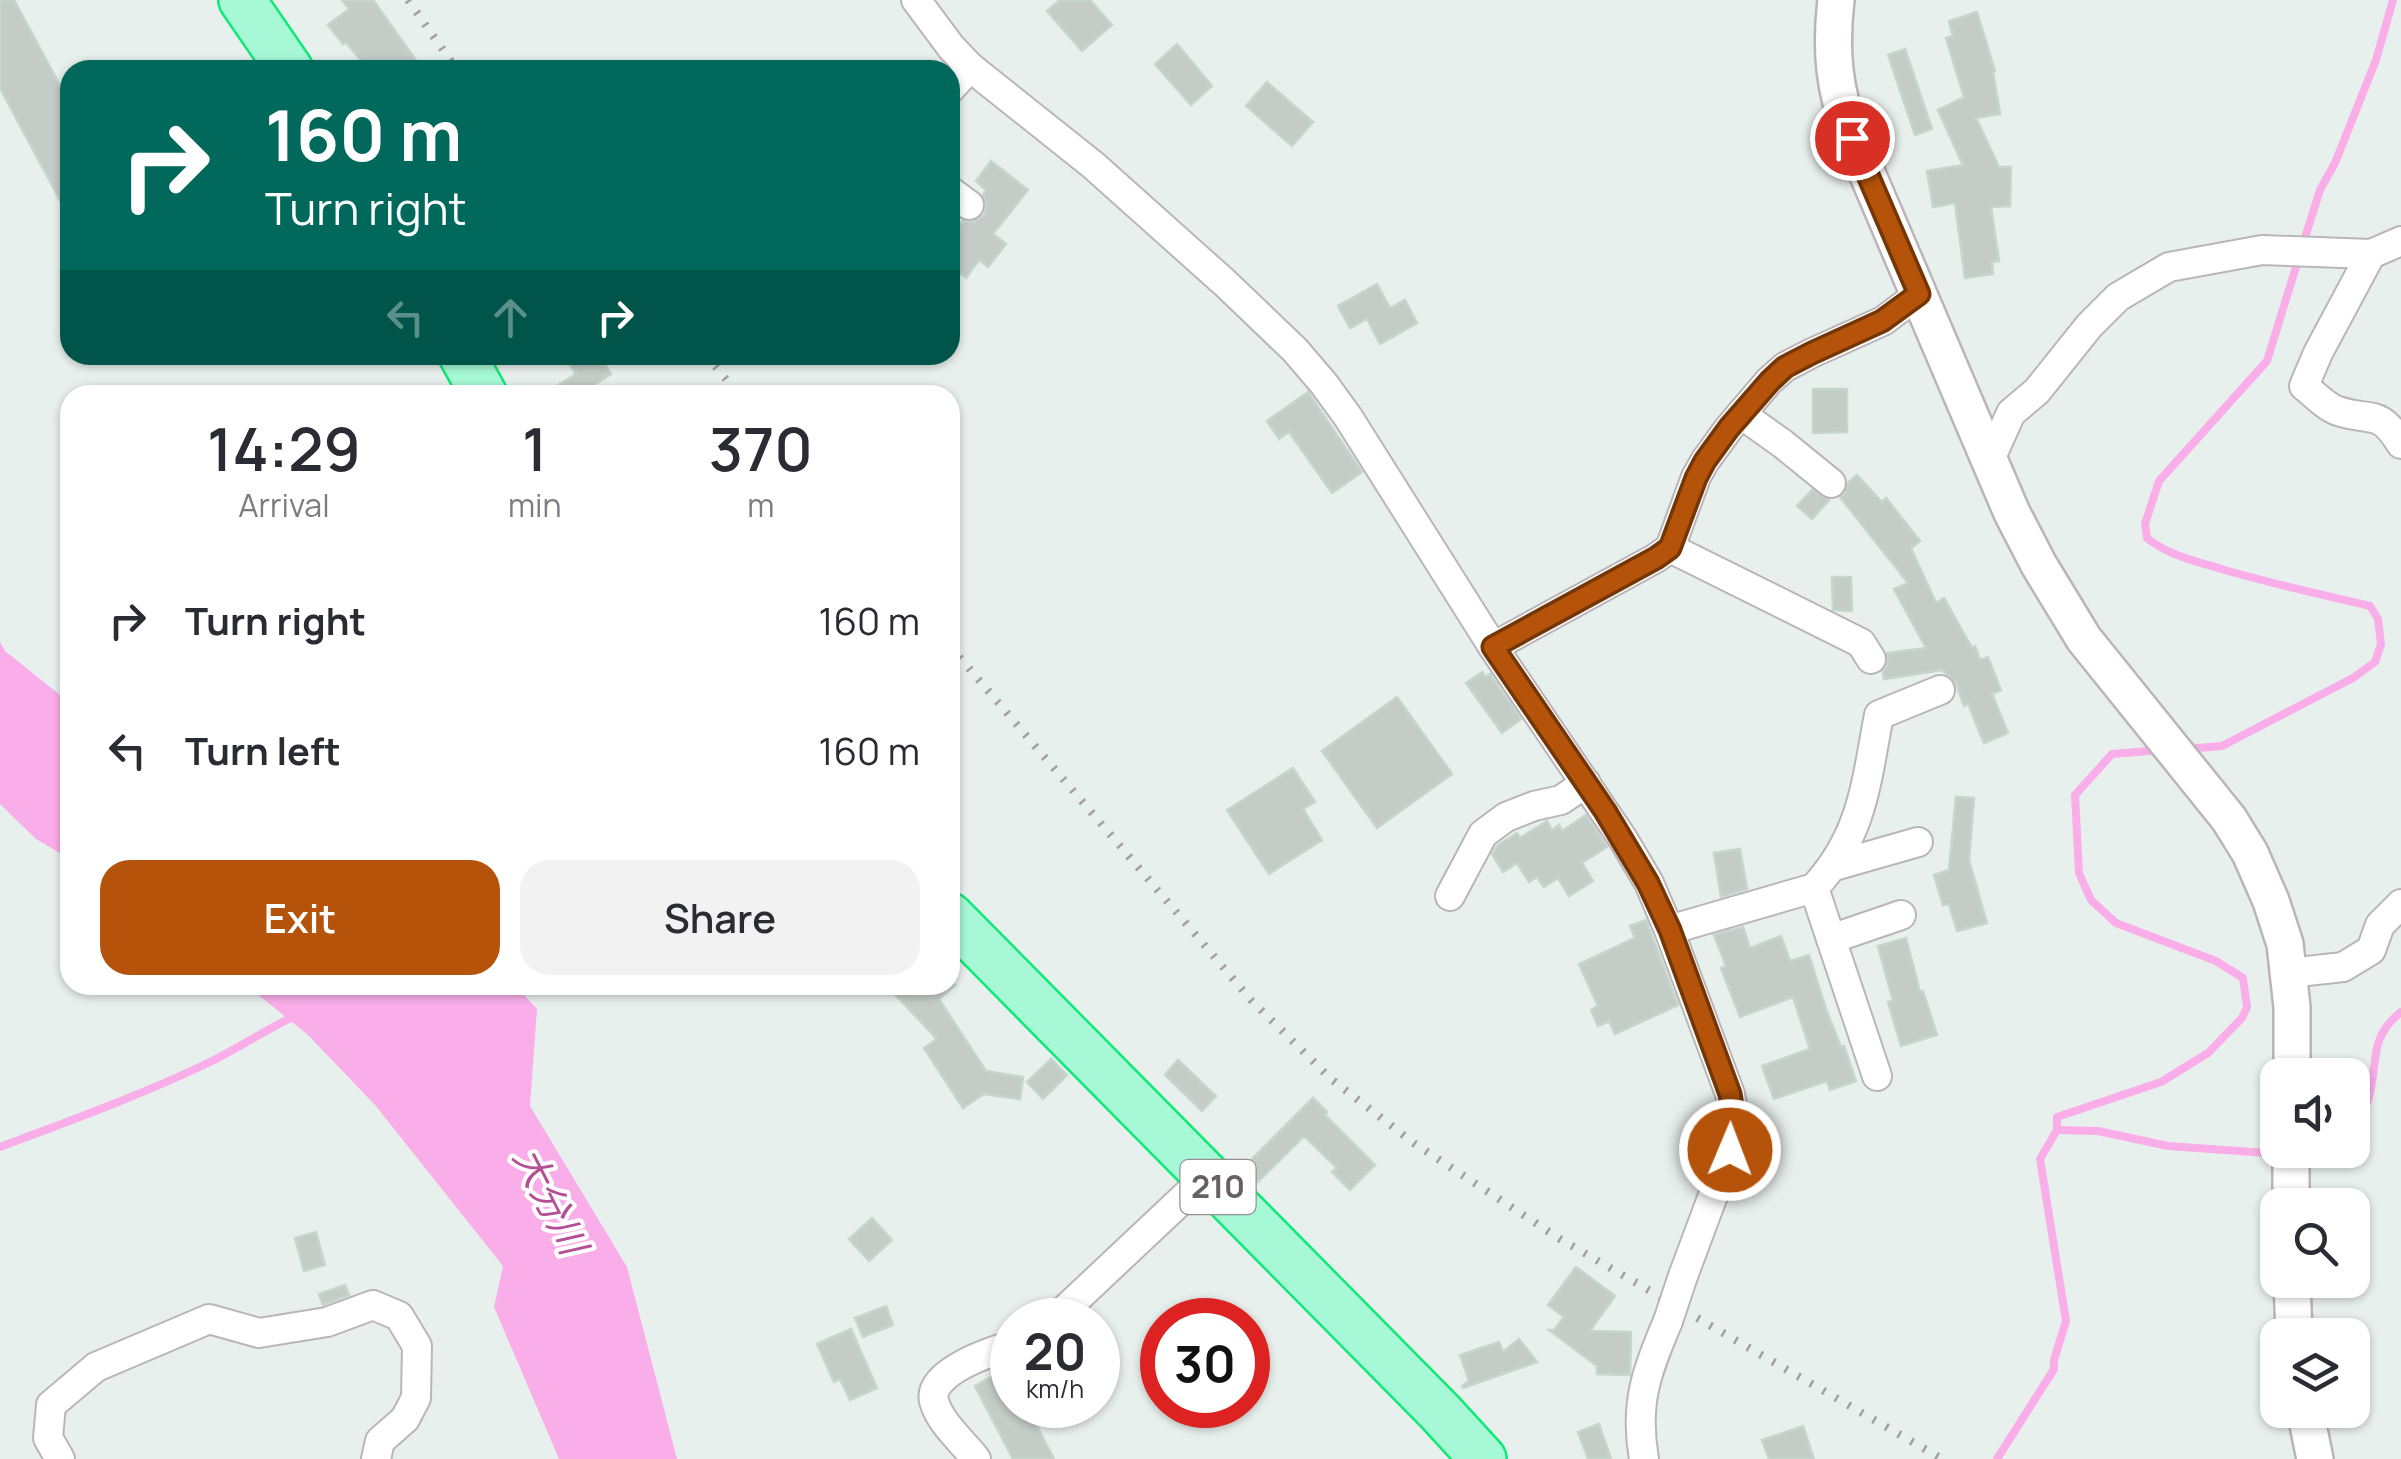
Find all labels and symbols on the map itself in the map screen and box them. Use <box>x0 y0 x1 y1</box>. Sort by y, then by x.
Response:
pin <box>1810 96 1895 181</box>
position arrow <box>1678 1098 1782 1202</box>
water label: 大分川 <box>503 1137 603 1266</box>
road number: 210 <box>1180 1160 1256 1214</box>
speed limit sign: 30 <box>1140 1298 1270 1428</box>

